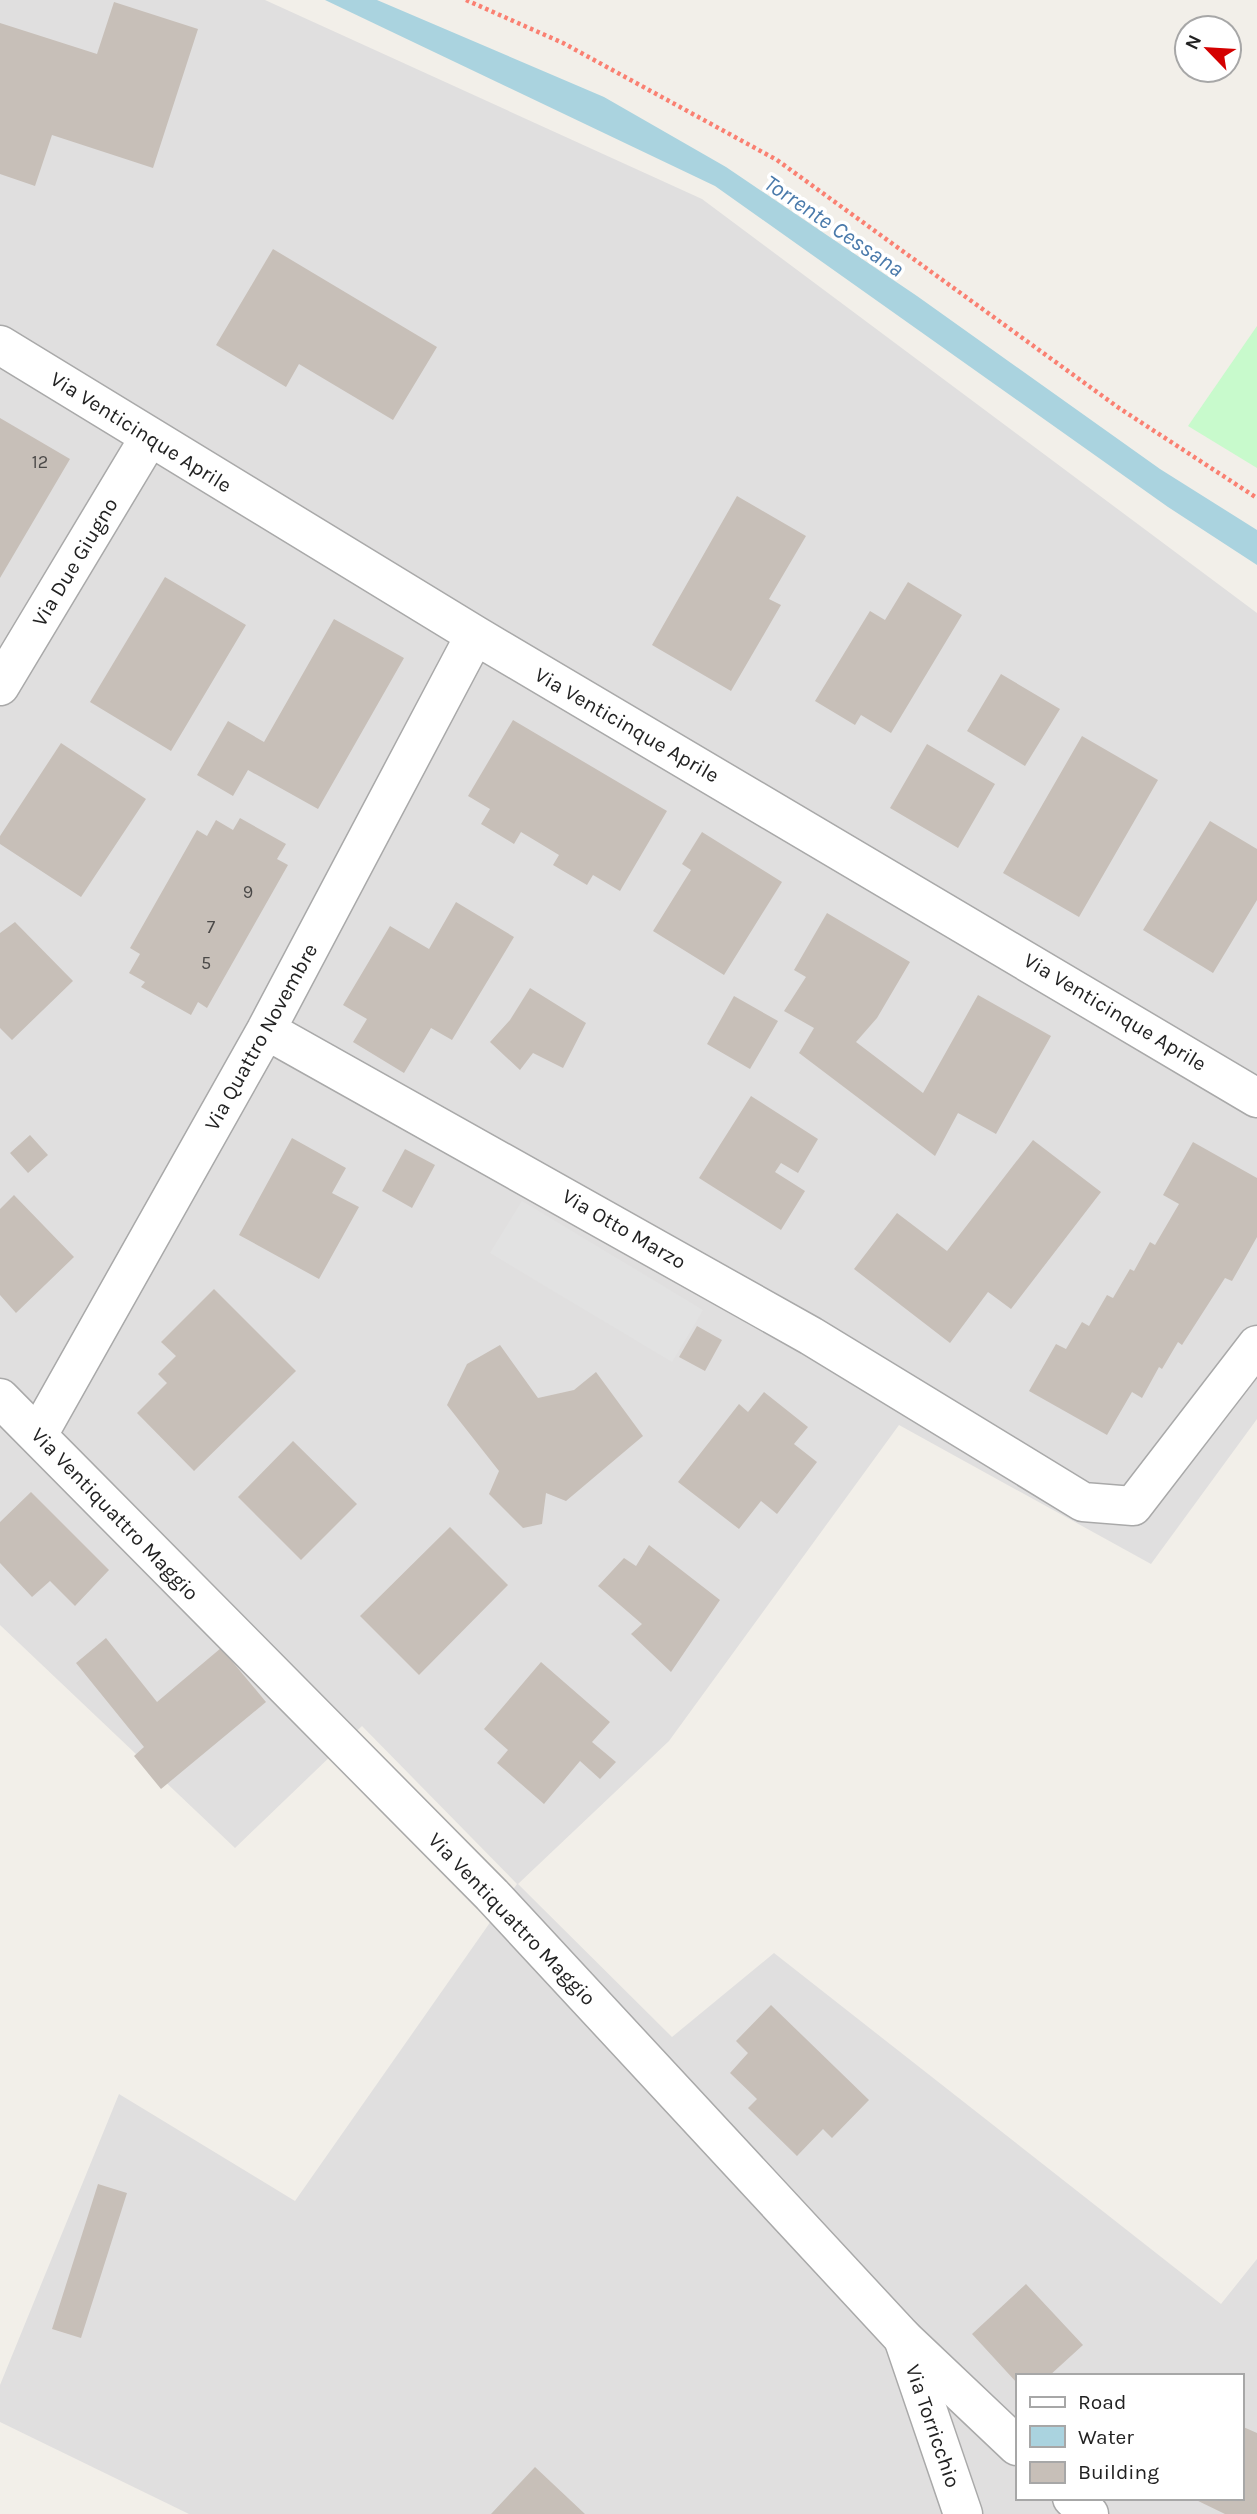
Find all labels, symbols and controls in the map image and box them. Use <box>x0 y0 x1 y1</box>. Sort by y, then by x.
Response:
north arrow <box>1173 14 1243 84</box>
text: N <box>1181 31 1206 53</box>
water label: Torrente Cessana <box>759 169 909 283</box>
street label: Via Venticinque Aprile <box>46 367 236 497</box>
house number: 12 <box>32 451 48 473</box>
street label: Via Due Giugno <box>27 493 123 631</box>
street label: Via Venticinque Aprile <box>531 662 723 788</box>
house number: 9 <box>243 881 253 903</box>
house number: 7 <box>207 916 216 938</box>
street label: Via Quattro Novembre <box>200 939 322 1135</box>
street label: Via Venticinque Aprile <box>1019 948 1211 1076</box>
house number: 5 <box>201 952 211 974</box>
street label: Via Otto Marzo <box>558 1184 690 1274</box>
street label: Via Ventiquattro Maggio <box>26 1423 204 1605</box>
street label: Via Ventiquattro Maggio <box>423 1828 601 2010</box>
street label: Via Torricchio <box>901 2361 965 2491</box>
legend <box>1016 2374 1243 2500</box>
text: Road <box>1078 2390 1126 2414</box>
text: Water <box>1078 2425 1134 2449</box>
text: Building <box>1078 2460 1159 2484</box>

